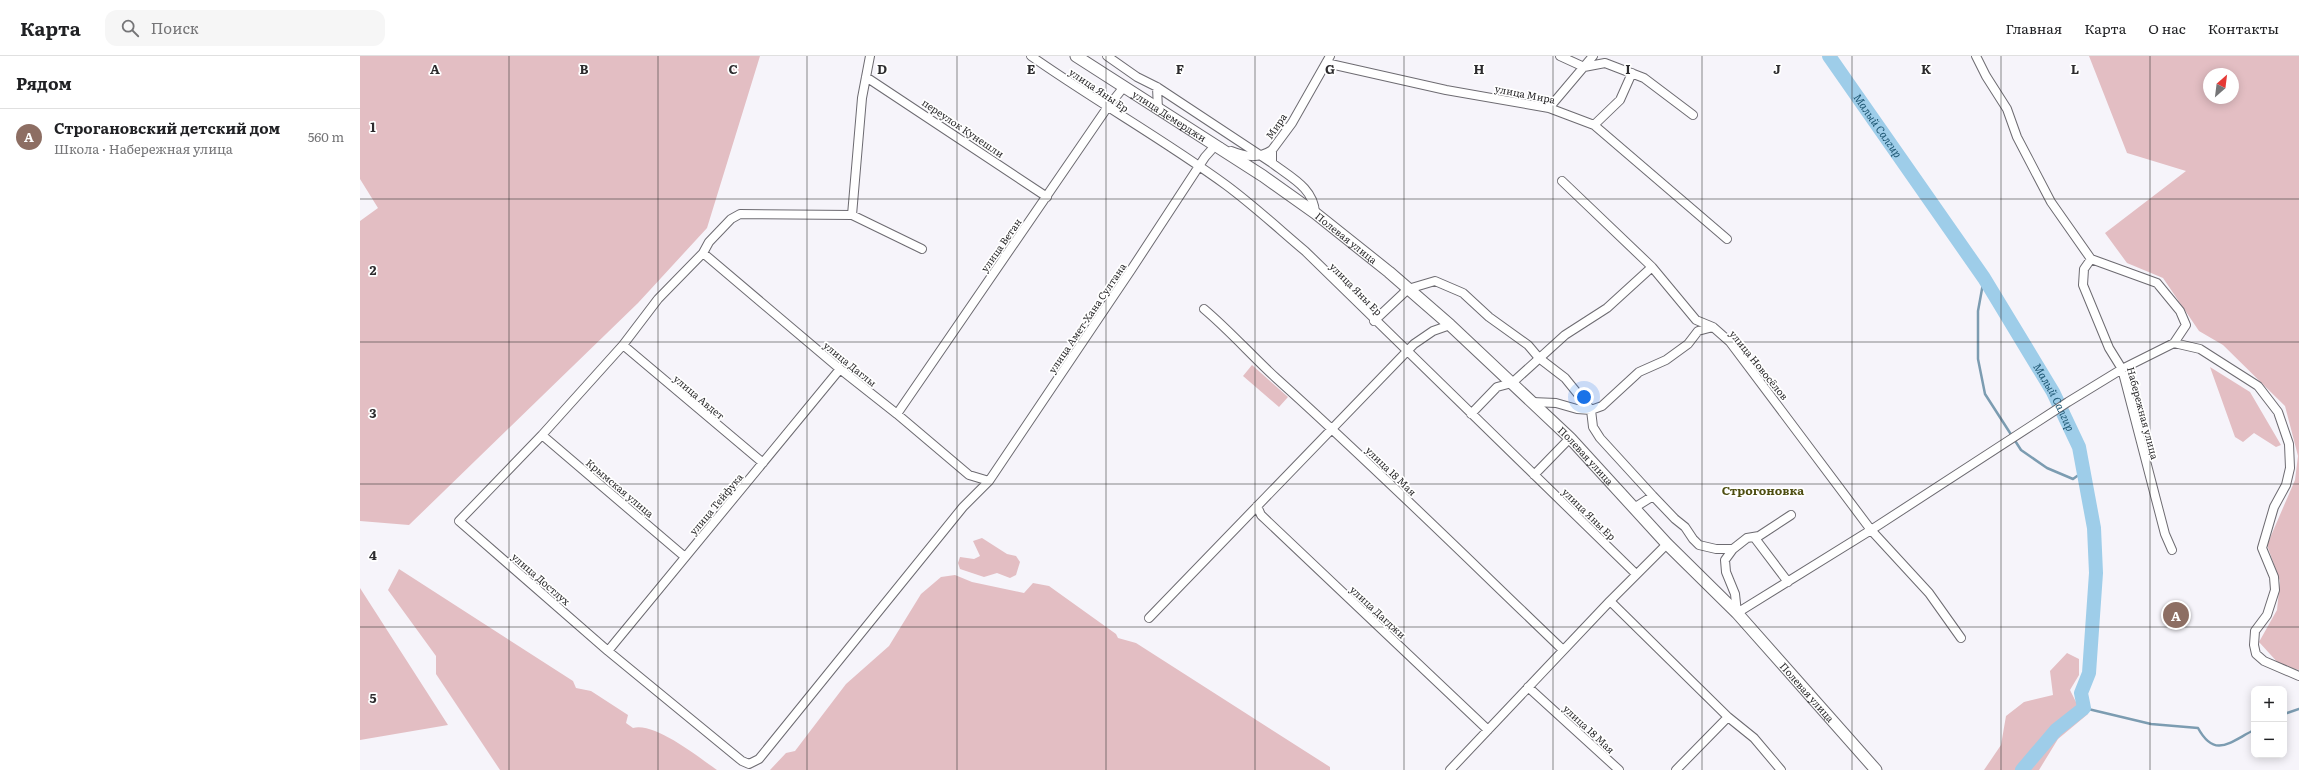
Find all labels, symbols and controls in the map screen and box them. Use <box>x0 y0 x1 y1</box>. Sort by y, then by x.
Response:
search box <box>105 10 385 46</box>
text: Карта <box>20 14 81 42</box>
text: Поиск <box>151 16 199 39</box>
icon: search <box>119 17 141 39</box>
text: Главная <box>2006 18 2062 38</box>
text: Карта <box>2084 18 2126 38</box>
text: О нас <box>2148 18 2186 38</box>
text: Контакты <box>2208 18 2279 38</box>
text: A <box>430 59 440 78</box>
text: B <box>580 59 589 78</box>
text: C <box>728 59 738 78</box>
text: D <box>877 59 887 78</box>
text: E <box>1027 59 1036 78</box>
text: F <box>1176 59 1184 78</box>
text: G <box>1325 59 1335 78</box>
text: H <box>1474 59 1485 78</box>
text: I <box>1625 59 1631 78</box>
text: J <box>1773 59 1781 78</box>
text: K <box>1921 59 1932 78</box>
text: L <box>2071 59 2079 78</box>
street label: улица Яны Ер <box>1066 64 1132 115</box>
north arrow <box>2203 68 2239 104</box>
text: Рядом <box>16 70 72 95</box>
street label: улица Мира <box>1494 80 1557 107</box>
street label: улица Демерджи <box>1130 86 1210 145</box>
water label: Малый Салгир <box>1850 90 1907 160</box>
street label: переулок Кунешли <box>919 94 1007 161</box>
street label: Мира <box>1261 109 1290 142</box>
text: Строгановский детский дом <box>54 116 280 139</box>
text: 1 <box>370 117 376 136</box>
text: A <box>24 127 34 146</box>
text: 560 m <box>308 127 344 146</box>
text: Школа · Набережная улица <box>54 139 233 158</box>
street label: Полевая улица <box>1312 208 1381 267</box>
street label: улица Ветан <box>977 215 1025 275</box>
street label: улица Амет-Хана Султана <box>1044 259 1130 376</box>
street label: улица Яны Ер <box>1327 259 1386 318</box>
text: 2 <box>370 260 377 279</box>
street label: улица Новосёлов <box>1726 326 1793 403</box>
street label: улица Даглы <box>821 338 880 390</box>
water label: Малый Салгир <box>2030 359 2079 433</box>
street label: Набережная улица <box>2124 365 2163 461</box>
street label: улица Авдет <box>671 371 728 423</box>
your location <box>1574 387 1594 407</box>
text: 3 <box>369 403 377 422</box>
street label: Полевая улица <box>1555 423 1618 488</box>
street label: улица 18 Мая <box>1363 442 1420 499</box>
street label: Крымская улица <box>583 455 658 521</box>
street label: улица Тейфука <box>685 469 746 538</box>
district label: Строгоновка <box>1722 481 1804 499</box>
street label: улица Яны Ер <box>1559 484 1619 543</box>
text: 4 <box>369 545 377 564</box>
street label: улица Достлух <box>509 549 574 609</box>
street label: улица Дагджи <box>1347 582 1410 642</box>
pin: A <box>2163 600 2189 630</box>
street label: Полевая улица <box>1777 659 1838 725</box>
map controls <box>2251 686 2287 758</box>
button: + <box>2251 686 2287 722</box>
text: 5 <box>369 688 377 707</box>
street label: улица 18 Мая <box>1560 701 1618 756</box>
button: − <box>2251 722 2287 758</box>

